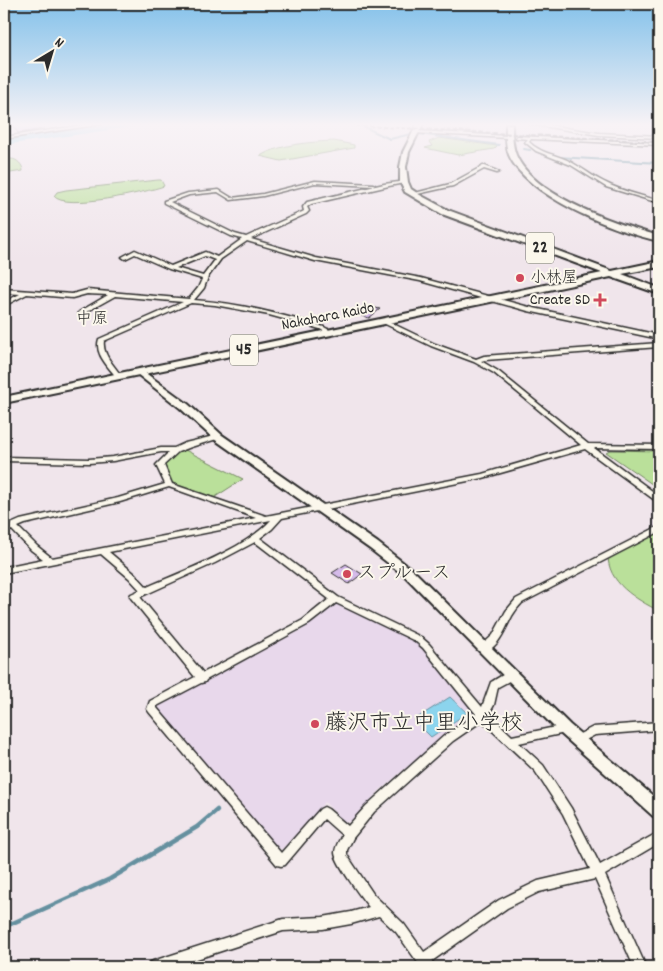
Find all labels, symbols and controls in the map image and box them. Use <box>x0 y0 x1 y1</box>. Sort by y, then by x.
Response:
north arrow <box>28 28 78 78</box>
text: N <box>50 33 68 53</box>
road number: 22 <box>526 232 554 264</box>
place label: 小林屋 <box>530 267 578 290</box>
marker: 小林屋 <box>514 272 526 284</box>
place label: Create SD <box>530 289 590 312</box>
marker: Create SD <box>594 294 606 306</box>
street label: Nakahara Kaido <box>280 297 376 337</box>
district label: 中原 <box>76 308 108 331</box>
road number: 45 <box>230 334 258 366</box>
place label: スプルース <box>357 561 450 588</box>
marker: スプルース <box>341 568 353 580</box>
place label: 藤沢市立中里小学校 <box>325 709 523 740</box>
marker: 藤沢市立中里小学校 <box>309 718 321 730</box>

